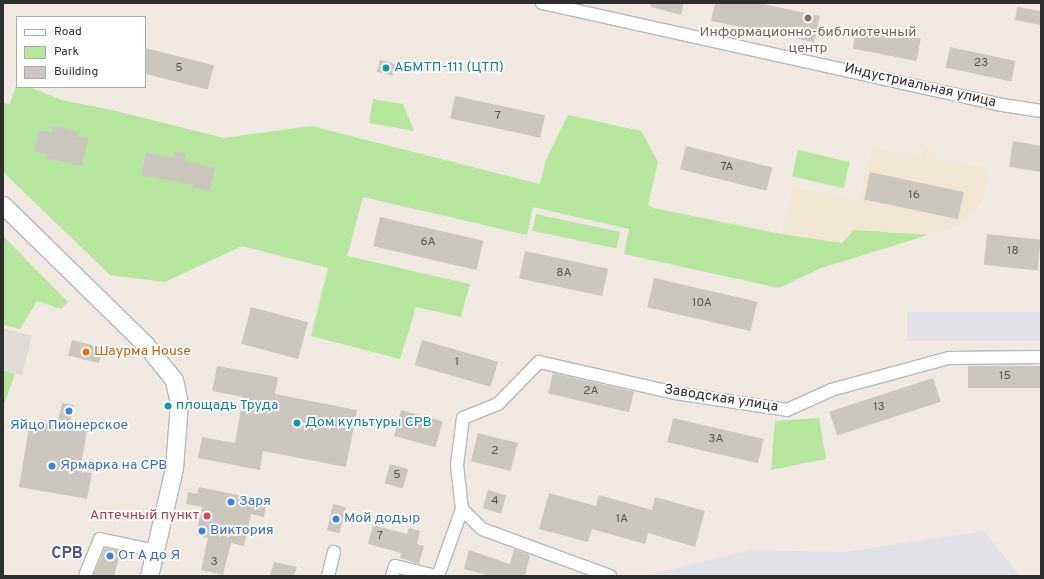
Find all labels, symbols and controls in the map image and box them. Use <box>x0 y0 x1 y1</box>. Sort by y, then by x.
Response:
marker: Информационно-библиотечный центр <box>803 13 813 23</box>
legend <box>16 16 146 88</box>
text: Road <box>54 24 82 40</box>
place label: Информационно-библиотечный центр <box>700 25 916 58</box>
text: Park <box>54 44 79 60</box>
house number: 23 <box>974 57 988 71</box>
place label: АБМТП-111 (ЦТП) <box>394 60 504 76</box>
street label: Индустриальная улица <box>842 60 998 112</box>
house number: 5 <box>175 62 183 76</box>
marker: АБМТП-111 (ЦТП) <box>381 63 391 73</box>
text: Building <box>54 64 98 80</box>
house number: 7 <box>495 110 501 124</box>
house number: 7А <box>720 161 734 175</box>
house number: 16 <box>908 189 920 203</box>
house number: 6А <box>420 236 436 250</box>
house number: 18 <box>1007 245 1019 259</box>
house number: 8А <box>556 267 572 281</box>
house number: 10А <box>692 297 712 311</box>
place label: Шаурма House <box>94 344 191 360</box>
marker: Шаурма House <box>81 347 91 357</box>
house number: 1 <box>455 356 459 370</box>
house number: 15 <box>999 370 1011 384</box>
street label: Заводская улица <box>663 382 779 416</box>
house number: 2А <box>583 385 599 399</box>
place label: площадь Труда <box>176 398 279 414</box>
marker: площадь Труда <box>163 401 173 411</box>
house number: 13 <box>873 401 885 415</box>
marker: Яйцо Пионерское <box>64 406 74 416</box>
place label: Дом культуры СРВ <box>305 415 432 431</box>
place label: Яйцо Пионерское <box>10 418 128 434</box>
marker: Дом культуры СРВ <box>292 418 302 428</box>
house number: 3А <box>708 433 724 447</box>
house number: 2 <box>491 445 499 459</box>
place label: Ярмарка на СРВ <box>60 458 167 474</box>
marker: Ярмарка на СРВ <box>47 461 57 471</box>
house number: 5 <box>393 469 401 483</box>
place label: Заря <box>239 494 271 510</box>
house number: 4 <box>491 495 499 509</box>
marker: Заря <box>226 497 236 507</box>
place label: Аптечный пункт <box>90 508 199 524</box>
marker: Аптечный пункт <box>202 511 212 521</box>
place label: Мой додыр <box>344 511 420 527</box>
house number: 1А <box>616 513 628 527</box>
marker: Мой додыр <box>331 514 341 524</box>
place label: Виктория <box>210 523 274 539</box>
marker: Виктория <box>197 526 207 536</box>
house number: 7 <box>377 530 383 544</box>
district label: СРВ <box>51 544 83 564</box>
place label: От А до Я <box>118 548 181 564</box>
marker: От А до Я <box>105 551 115 561</box>
house number: 3 <box>210 556 218 570</box>

